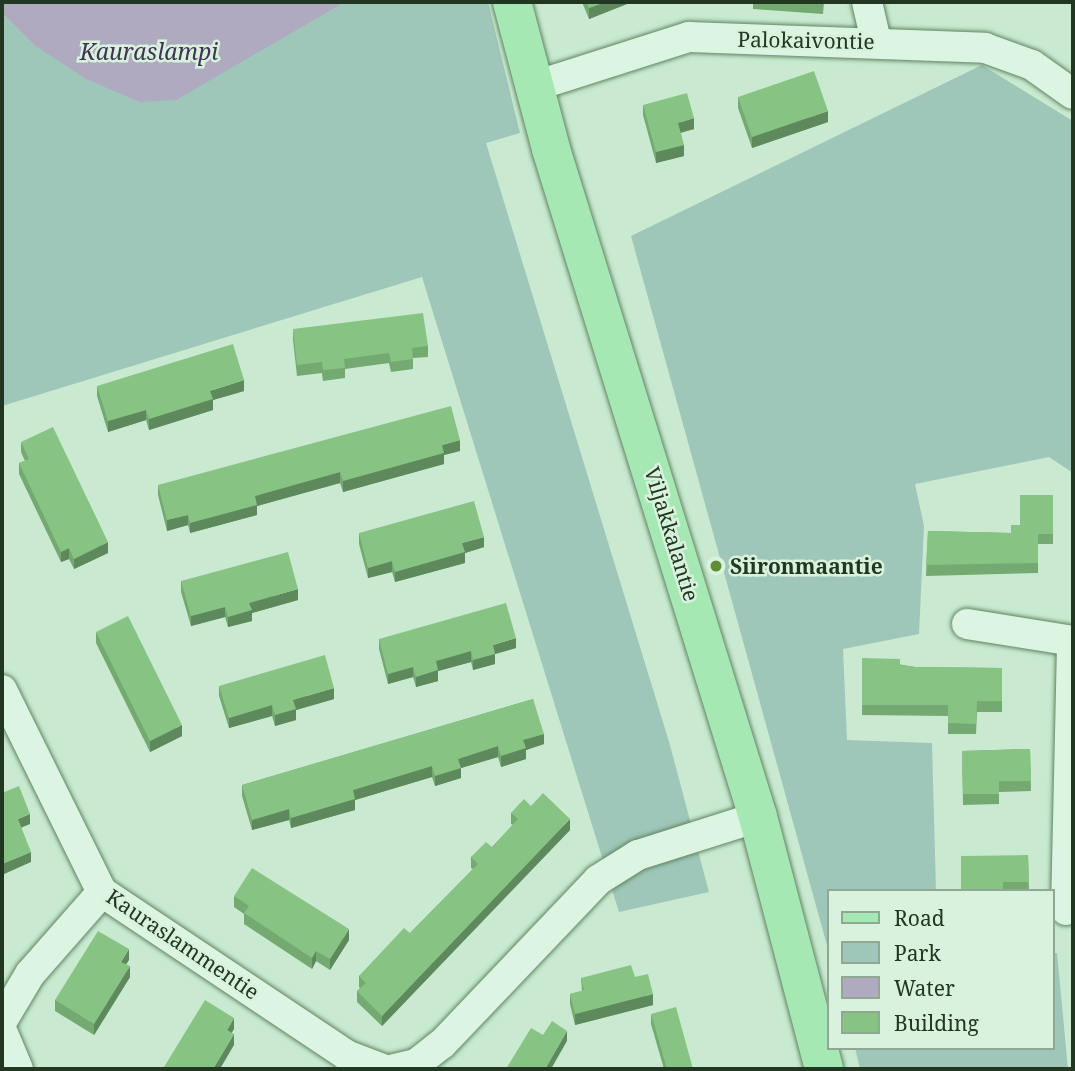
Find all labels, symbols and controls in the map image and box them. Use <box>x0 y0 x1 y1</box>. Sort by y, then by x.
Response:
street label: Palokaivontie <box>737 26 875 54</box>
water label: Kauraslampi <box>80 37 218 65</box>
street label: Viljakkalantie <box>640 464 704 604</box>
place label: Siironmaantie <box>730 553 883 579</box>
marker: Siironmaantie <box>708 558 724 574</box>
street label: Kauraslammentie <box>102 884 264 1004</box>
legend <box>827 889 1054 1050</box>
text: Road <box>894 904 945 932</box>
text: Park <box>894 939 941 967</box>
text: Water <box>894 974 955 1002</box>
text: Building <box>894 1009 979 1037</box>

